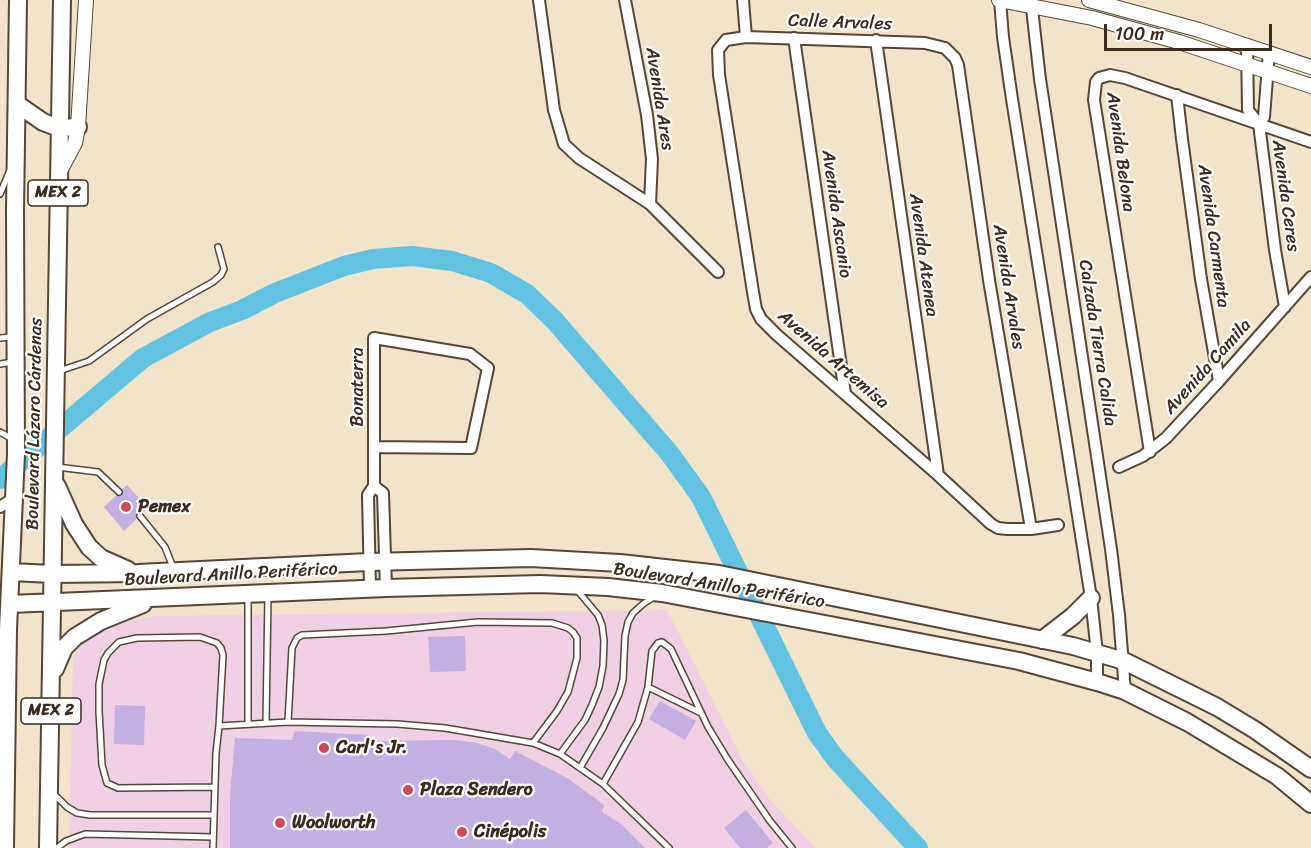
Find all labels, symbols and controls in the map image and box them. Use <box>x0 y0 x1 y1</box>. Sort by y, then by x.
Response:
street label: Calle Arvales <box>788 10 892 36</box>
scale bar <box>1107 12 1275 50</box>
text: 100 m <box>1115 18 1164 50</box>
street label: Avenida Ares <box>640 46 678 152</box>
street label: Avenida Belona <box>1101 91 1139 213</box>
street label: Avenida Ceres <box>1266 139 1304 253</box>
street label: Avenida Ascanio <box>816 149 856 279</box>
street label: Avenida Carmenta <box>1192 163 1234 309</box>
road number: MEX 2 <box>28 180 88 206</box>
street label: Avenida Atenea <box>904 192 942 318</box>
street label: Avenida Arvales <box>987 223 1029 351</box>
street label: Calzada Tierra Calida <box>1073 258 1121 428</box>
street label: Avenida Artemisa <box>773 306 893 414</box>
street label: Avenida Camila <box>1160 315 1256 419</box>
street label: Boulevard Lázaro Cárdenas <box>22 318 48 530</box>
street label: Bonaterra <box>347 347 369 427</box>
place label: Pemex <box>138 496 190 518</box>
marker: Pemex <box>119 500 133 514</box>
street label: Boulevard Anillo Periférico <box>124 559 338 591</box>
street label: Boulevard Anillo Periférico <box>612 559 826 613</box>
road number: MEX 2 <box>21 698 81 724</box>
place label: Carl's Jr. <box>336 737 407 759</box>
marker: Carl's Jr. <box>317 741 331 755</box>
place label: Plaza Sendero <box>420 779 533 801</box>
marker: Plaza Sendero <box>401 783 415 797</box>
place label: Woolworth <box>292 812 375 834</box>
marker: Woolworth <box>273 816 287 830</box>
place label: Cinépolis <box>474 821 546 843</box>
marker: Cinépolis <box>455 825 469 839</box>

